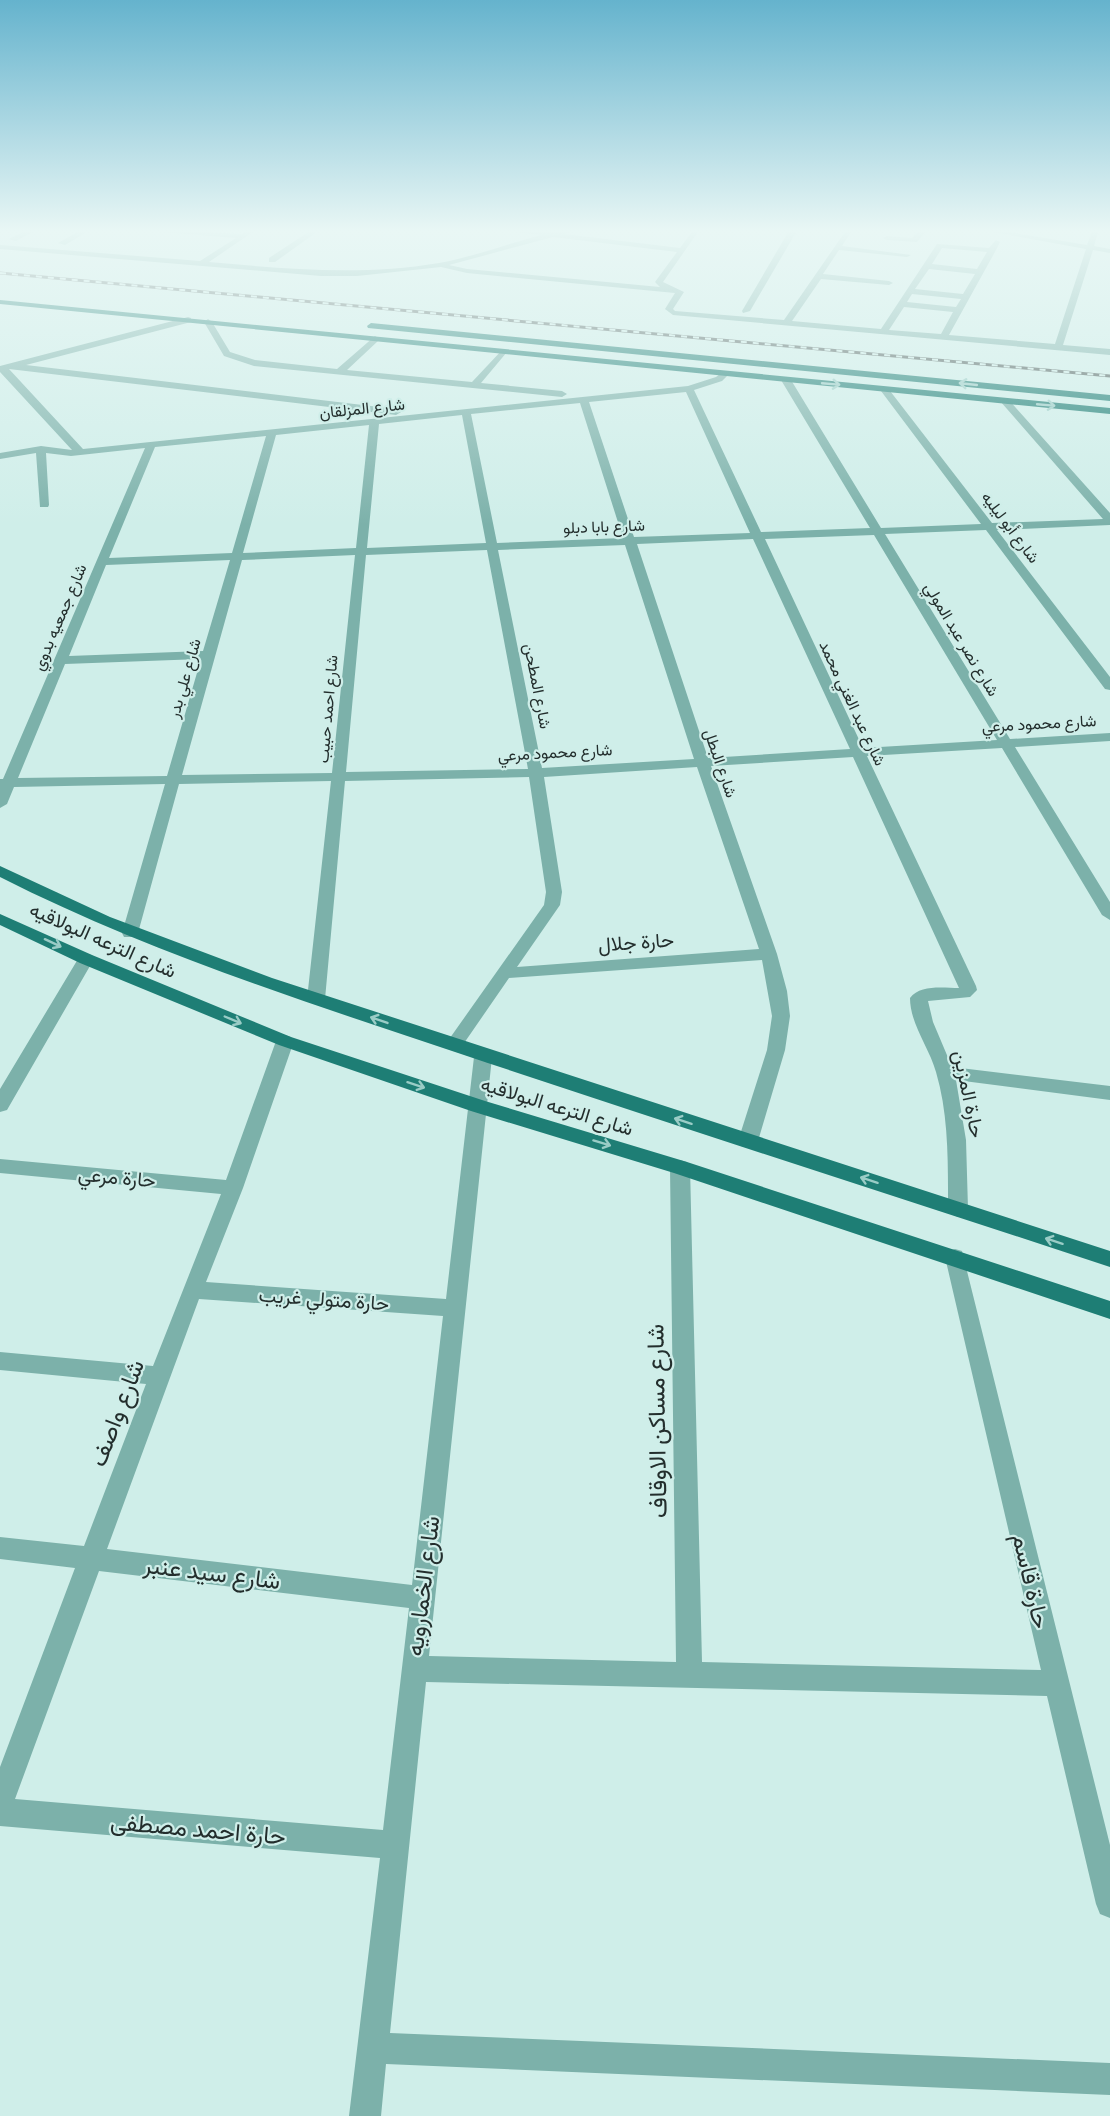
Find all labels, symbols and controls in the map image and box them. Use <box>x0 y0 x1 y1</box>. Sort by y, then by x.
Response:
one-way arrow <box>959 378 979 389</box>
one-way arrow <box>821 379 841 390</box>
street label: شارع المزلقان <box>318 394 406 424</box>
one-way arrow <box>1036 400 1056 411</box>
street label: شارع أبو ليليه <box>976 487 1044 568</box>
street label: شارع بابا دبلو <box>563 515 645 539</box>
street label: شارع جمعيه بدوي <box>28 561 94 675</box>
street label: شارع نصر عبد المولي <box>917 578 1004 702</box>
street label: شارع علي بدر <box>163 636 209 722</box>
street label: شارع عبد الغني محمد <box>812 637 891 770</box>
street label: شارع المطحن <box>518 642 556 731</box>
street label: شارع احمد حبيب <box>312 654 344 764</box>
street label: شارع محمود مرعي <box>981 710 1097 740</box>
street label: شارع البطل <box>698 726 742 801</box>
street label: شارع محمود مرعي <box>497 739 613 769</box>
street label: شارع الترعه البولاقيه <box>25 896 180 985</box>
street label: حارة جلال <box>597 926 675 958</box>
one-way arrow <box>44 938 62 950</box>
one-way arrow <box>370 1014 389 1025</box>
one-way arrow <box>223 1015 241 1026</box>
street label: حارة المزين <box>947 1048 991 1140</box>
street label: شارع الترعه البولاقيه <box>477 1070 636 1142</box>
one-way arrow <box>406 1080 425 1091</box>
one-way arrow <box>674 1114 693 1125</box>
one-way arrow <box>592 1138 611 1149</box>
street label: حارة مرعي <box>77 1161 157 1197</box>
one-way arrow <box>860 1174 879 1185</box>
one-way arrow <box>1045 1234 1064 1245</box>
street label: حارة متولي غريب <box>258 1281 390 1321</box>
street label: شارع مساكن الاوقاف <box>639 1324 675 1518</box>
street label: شارع واصف <box>82 1355 152 1471</box>
street label: شارع الخمارويه <box>399 1514 447 1658</box>
street label: حارة قاسم <box>1005 1530 1057 1632</box>
street label: شارع سيد عنبر <box>141 1549 282 1597</box>
street label: حارة احمد مصطفى <box>109 1805 287 1852</box>

